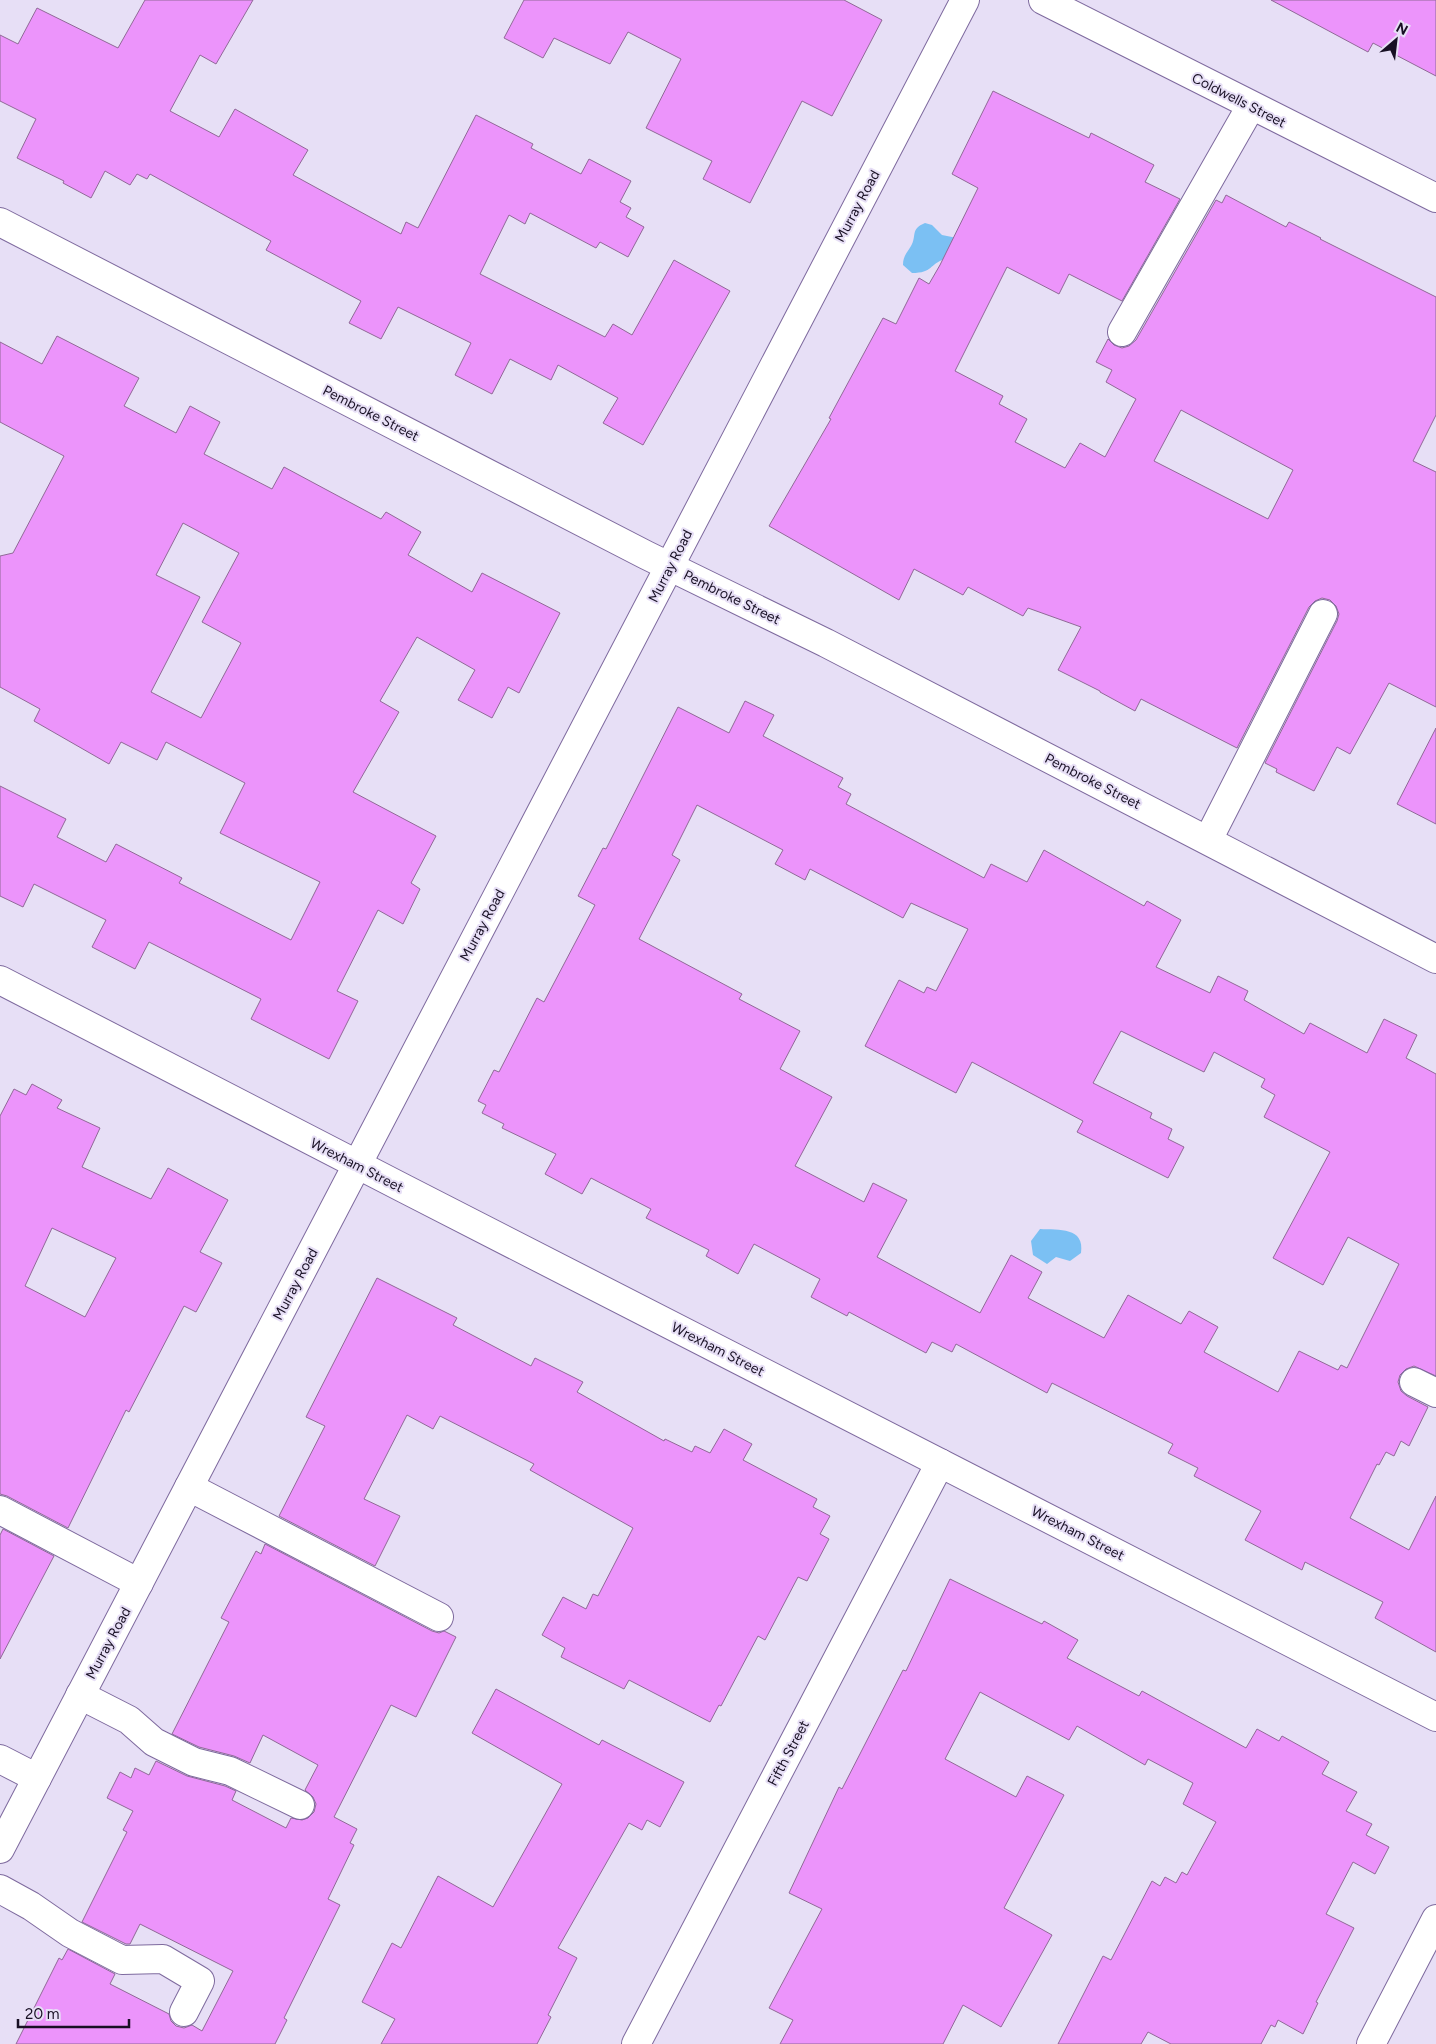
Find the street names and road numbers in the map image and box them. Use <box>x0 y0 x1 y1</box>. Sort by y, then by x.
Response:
street label: Coldwells Street <box>1189 69 1289 131</box>
street label: Murray Road <box>831 167 884 245</box>
street label: Pembroke Street <box>320 382 422 445</box>
street label: Murray Road <box>645 527 696 605</box>
street label: Pembroke Street <box>681 567 783 628</box>
street label: Pembroke Street <box>1042 750 1144 813</box>
street label: Murray Road <box>456 886 509 964</box>
street label: Wrexham Street <box>308 1135 406 1196</box>
street label: Murray Road <box>269 1245 322 1323</box>
street label: Wrexham Street <box>669 1319 767 1380</box>
street label: Wrexham Street <box>1029 1503 1127 1564</box>
street label: Murray Road <box>82 1604 135 1682</box>
street label: Fifth Street <box>764 1718 813 1789</box>

